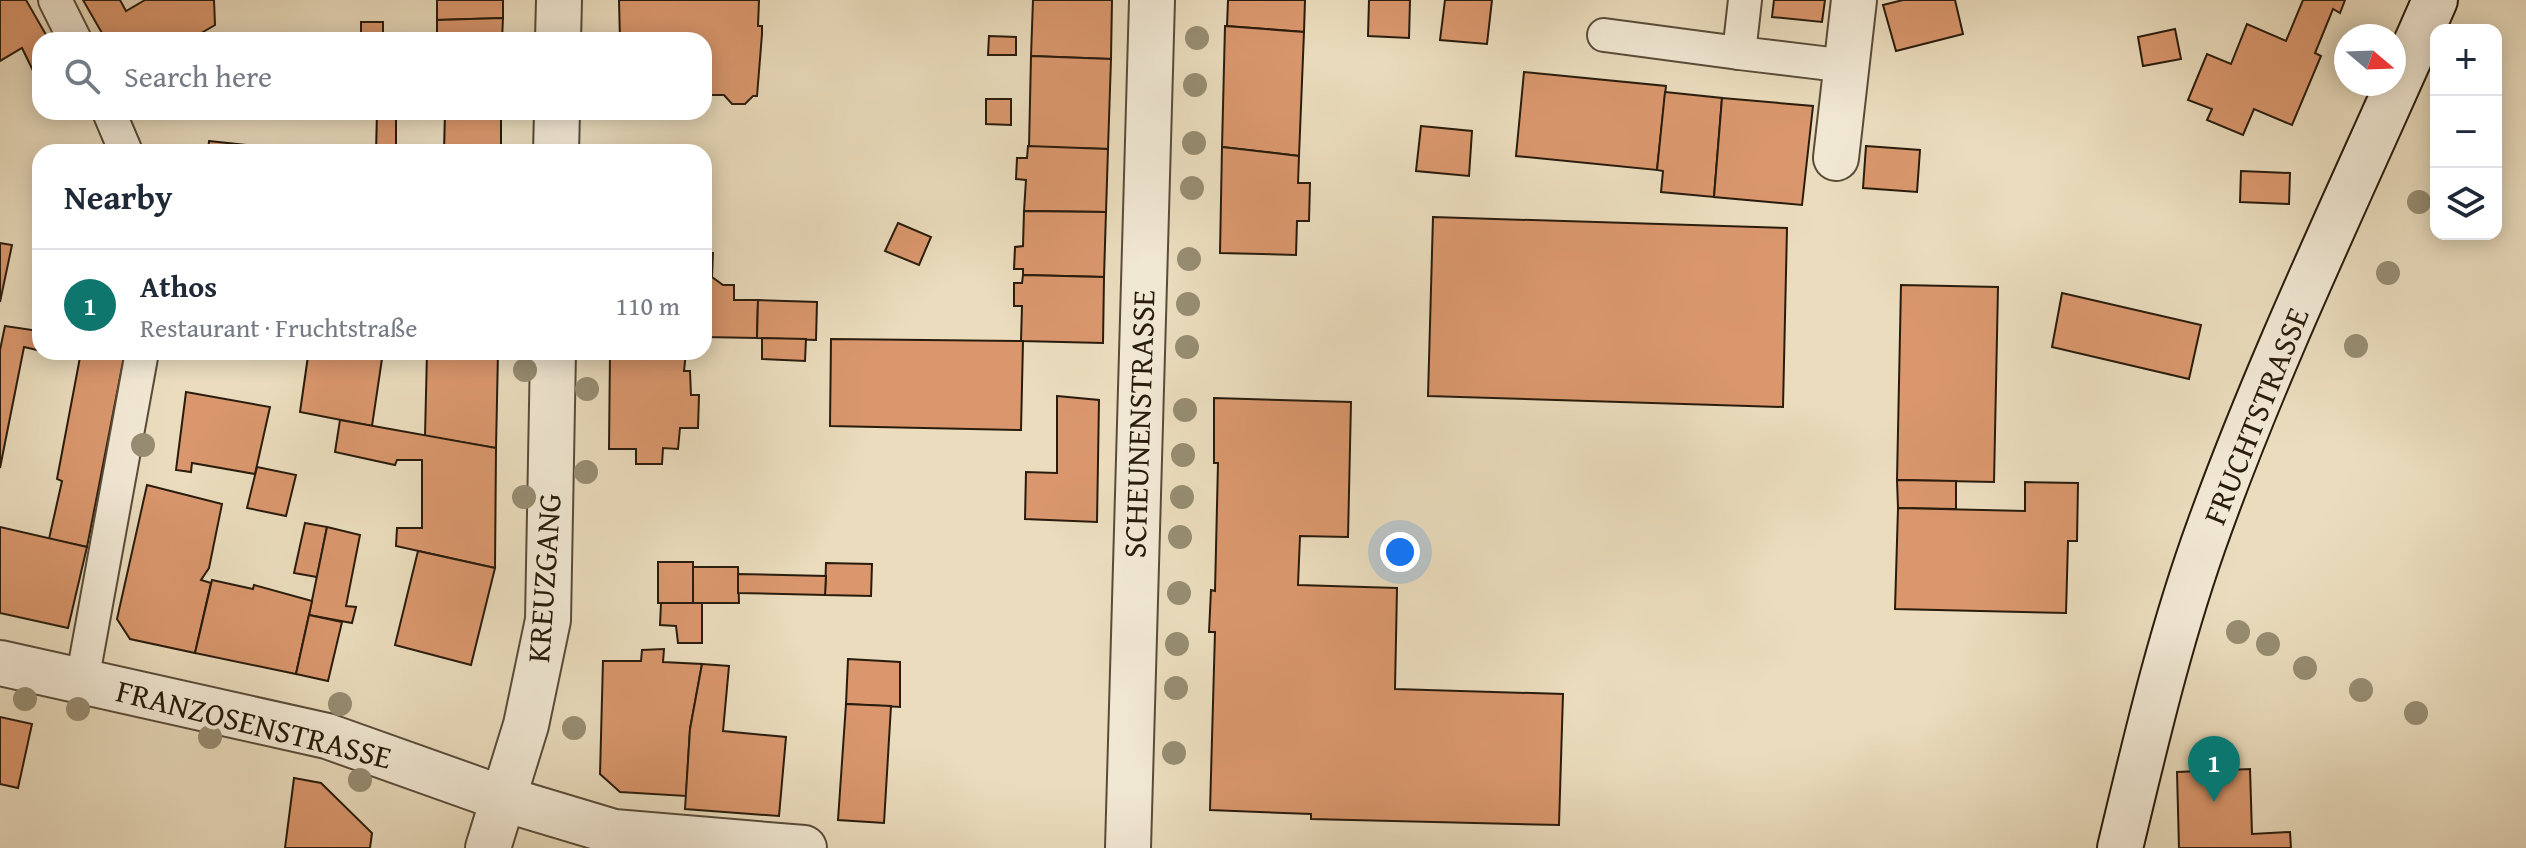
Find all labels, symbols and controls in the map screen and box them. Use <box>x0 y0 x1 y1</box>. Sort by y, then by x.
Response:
north arrow <box>2334 24 2406 96</box>
map controls <box>2430 24 2502 240</box>
button: + <box>2430 24 2502 96</box>
search box <box>32 32 712 120</box>
icon: search <box>60 54 104 98</box>
text: Search here <box>124 54 272 98</box>
button: − <box>2430 96 2502 168</box>
button: layers <box>2430 168 2502 240</box>
text: Nearby <box>64 172 173 221</box>
text: Athos <box>140 264 217 308</box>
text: 1 <box>83 286 97 325</box>
text: 110 m <box>615 286 680 325</box>
street label: SCHEUNENSTRASSE <box>1110 289 1167 559</box>
street label: FRUCHTSTRASSE <box>2191 300 2320 531</box>
text: Restaurant · Fruchtstraße <box>140 308 417 347</box>
street label: KREUZGANG <box>514 492 573 664</box>
your location <box>1380 532 1420 572</box>
street label: FRANZOSENSTRASSE <box>111 667 397 780</box>
pin: 1 <box>2188 736 2240 802</box>

